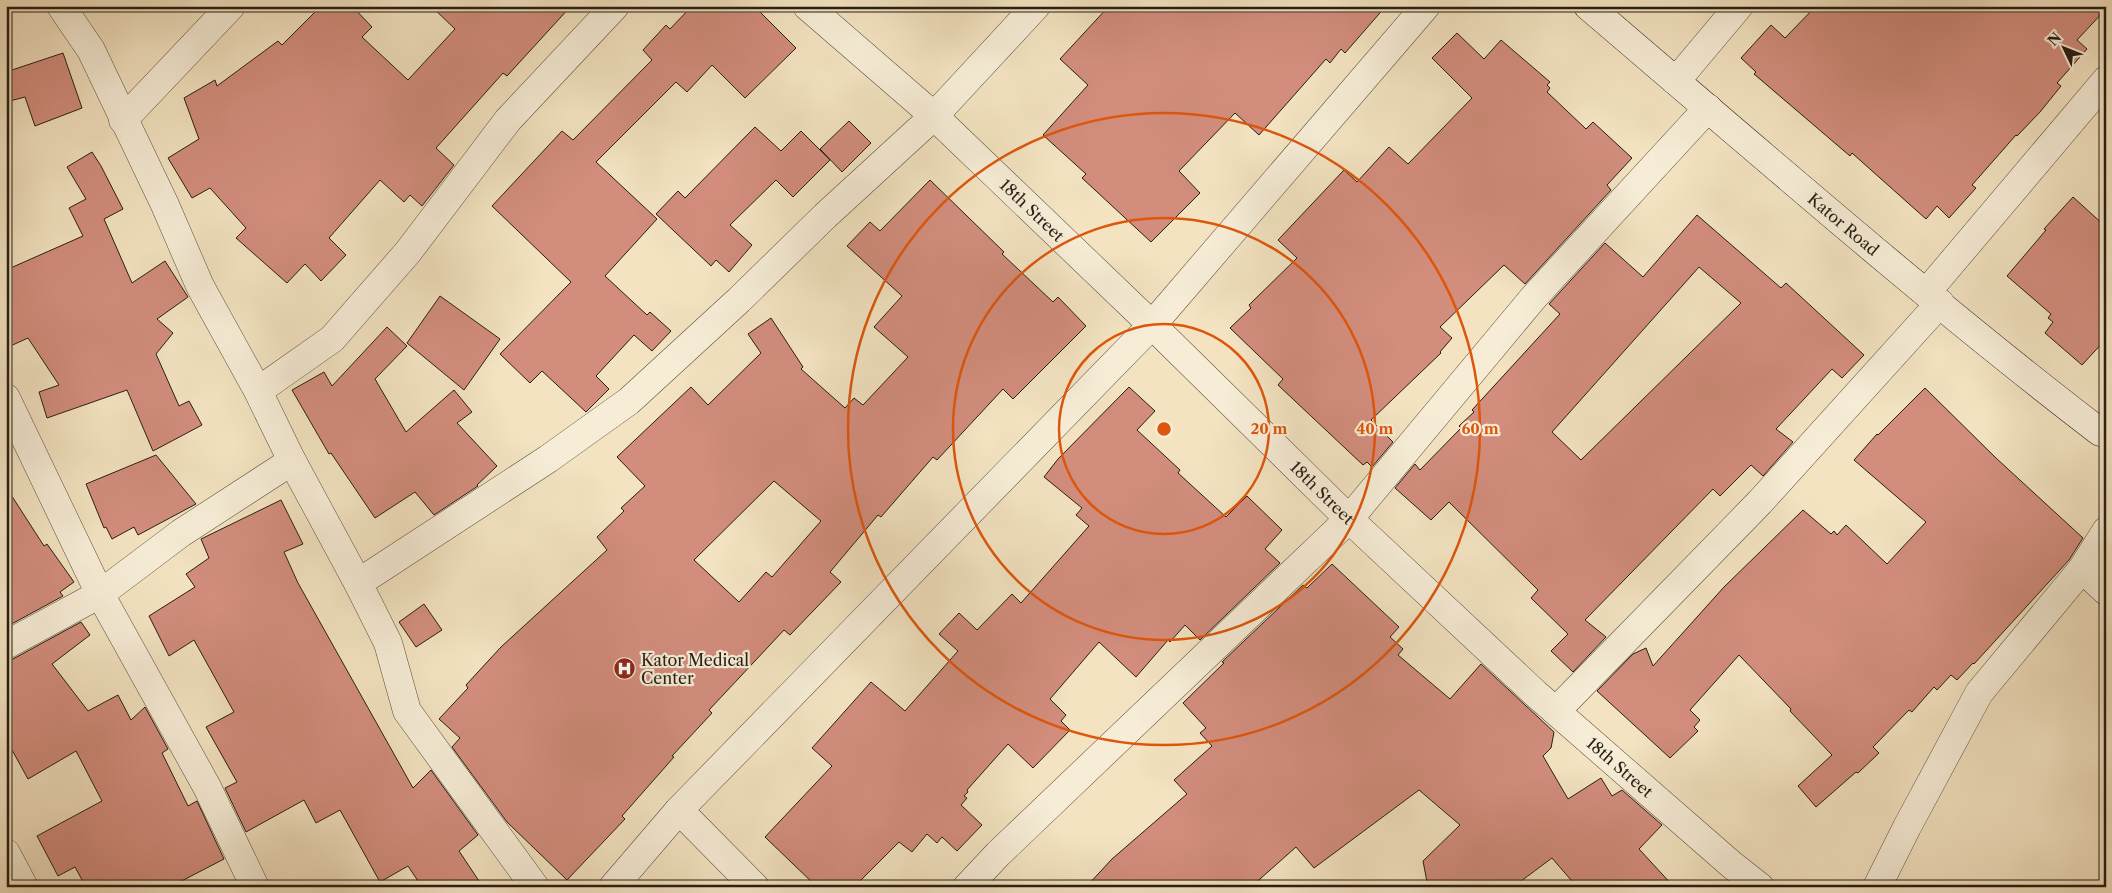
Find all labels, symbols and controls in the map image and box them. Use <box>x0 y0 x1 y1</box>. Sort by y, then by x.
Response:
north arrow <box>2040 22 2090 72</box>
text: N <box>2044 29 2065 50</box>
street label: 18th Street <box>996 175 1069 246</box>
street label: Kator Road <box>1804 189 1883 260</box>
text: 20 m <box>1250 419 1288 438</box>
text: 40 m <box>1356 419 1394 438</box>
text: 60 m <box>1461 419 1499 438</box>
centre of rings <box>1155 420 1173 438</box>
street label: 18th Street <box>1286 457 1358 529</box>
place label: Kator Medical Center <box>641 650 749 688</box>
hospital icon: Kator Medical Center <box>613 657 637 681</box>
street label: 18th Street <box>1583 733 1657 802</box>

